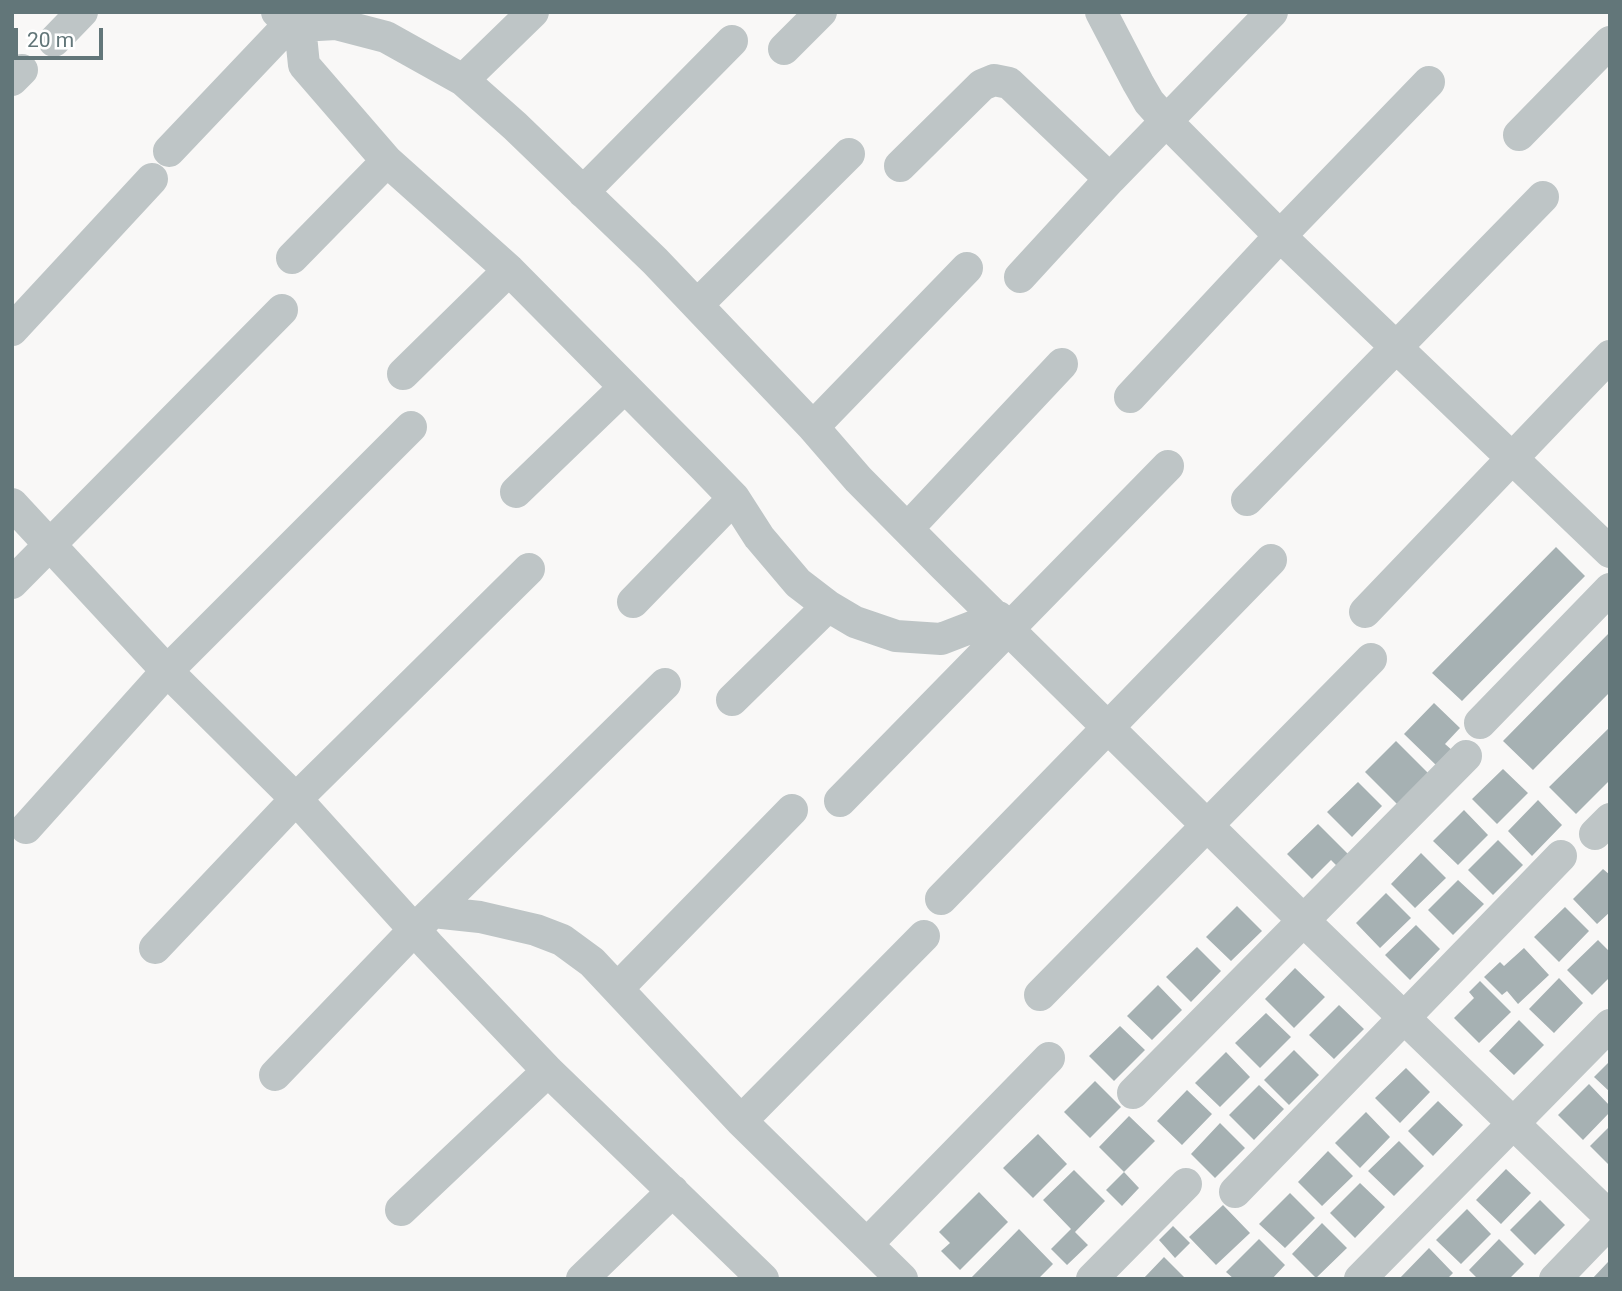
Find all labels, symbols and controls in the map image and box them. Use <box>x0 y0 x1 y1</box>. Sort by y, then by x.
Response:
scale bar <box>18 14 107 58</box>
text: 20 m <box>27 28 74 52</box>

